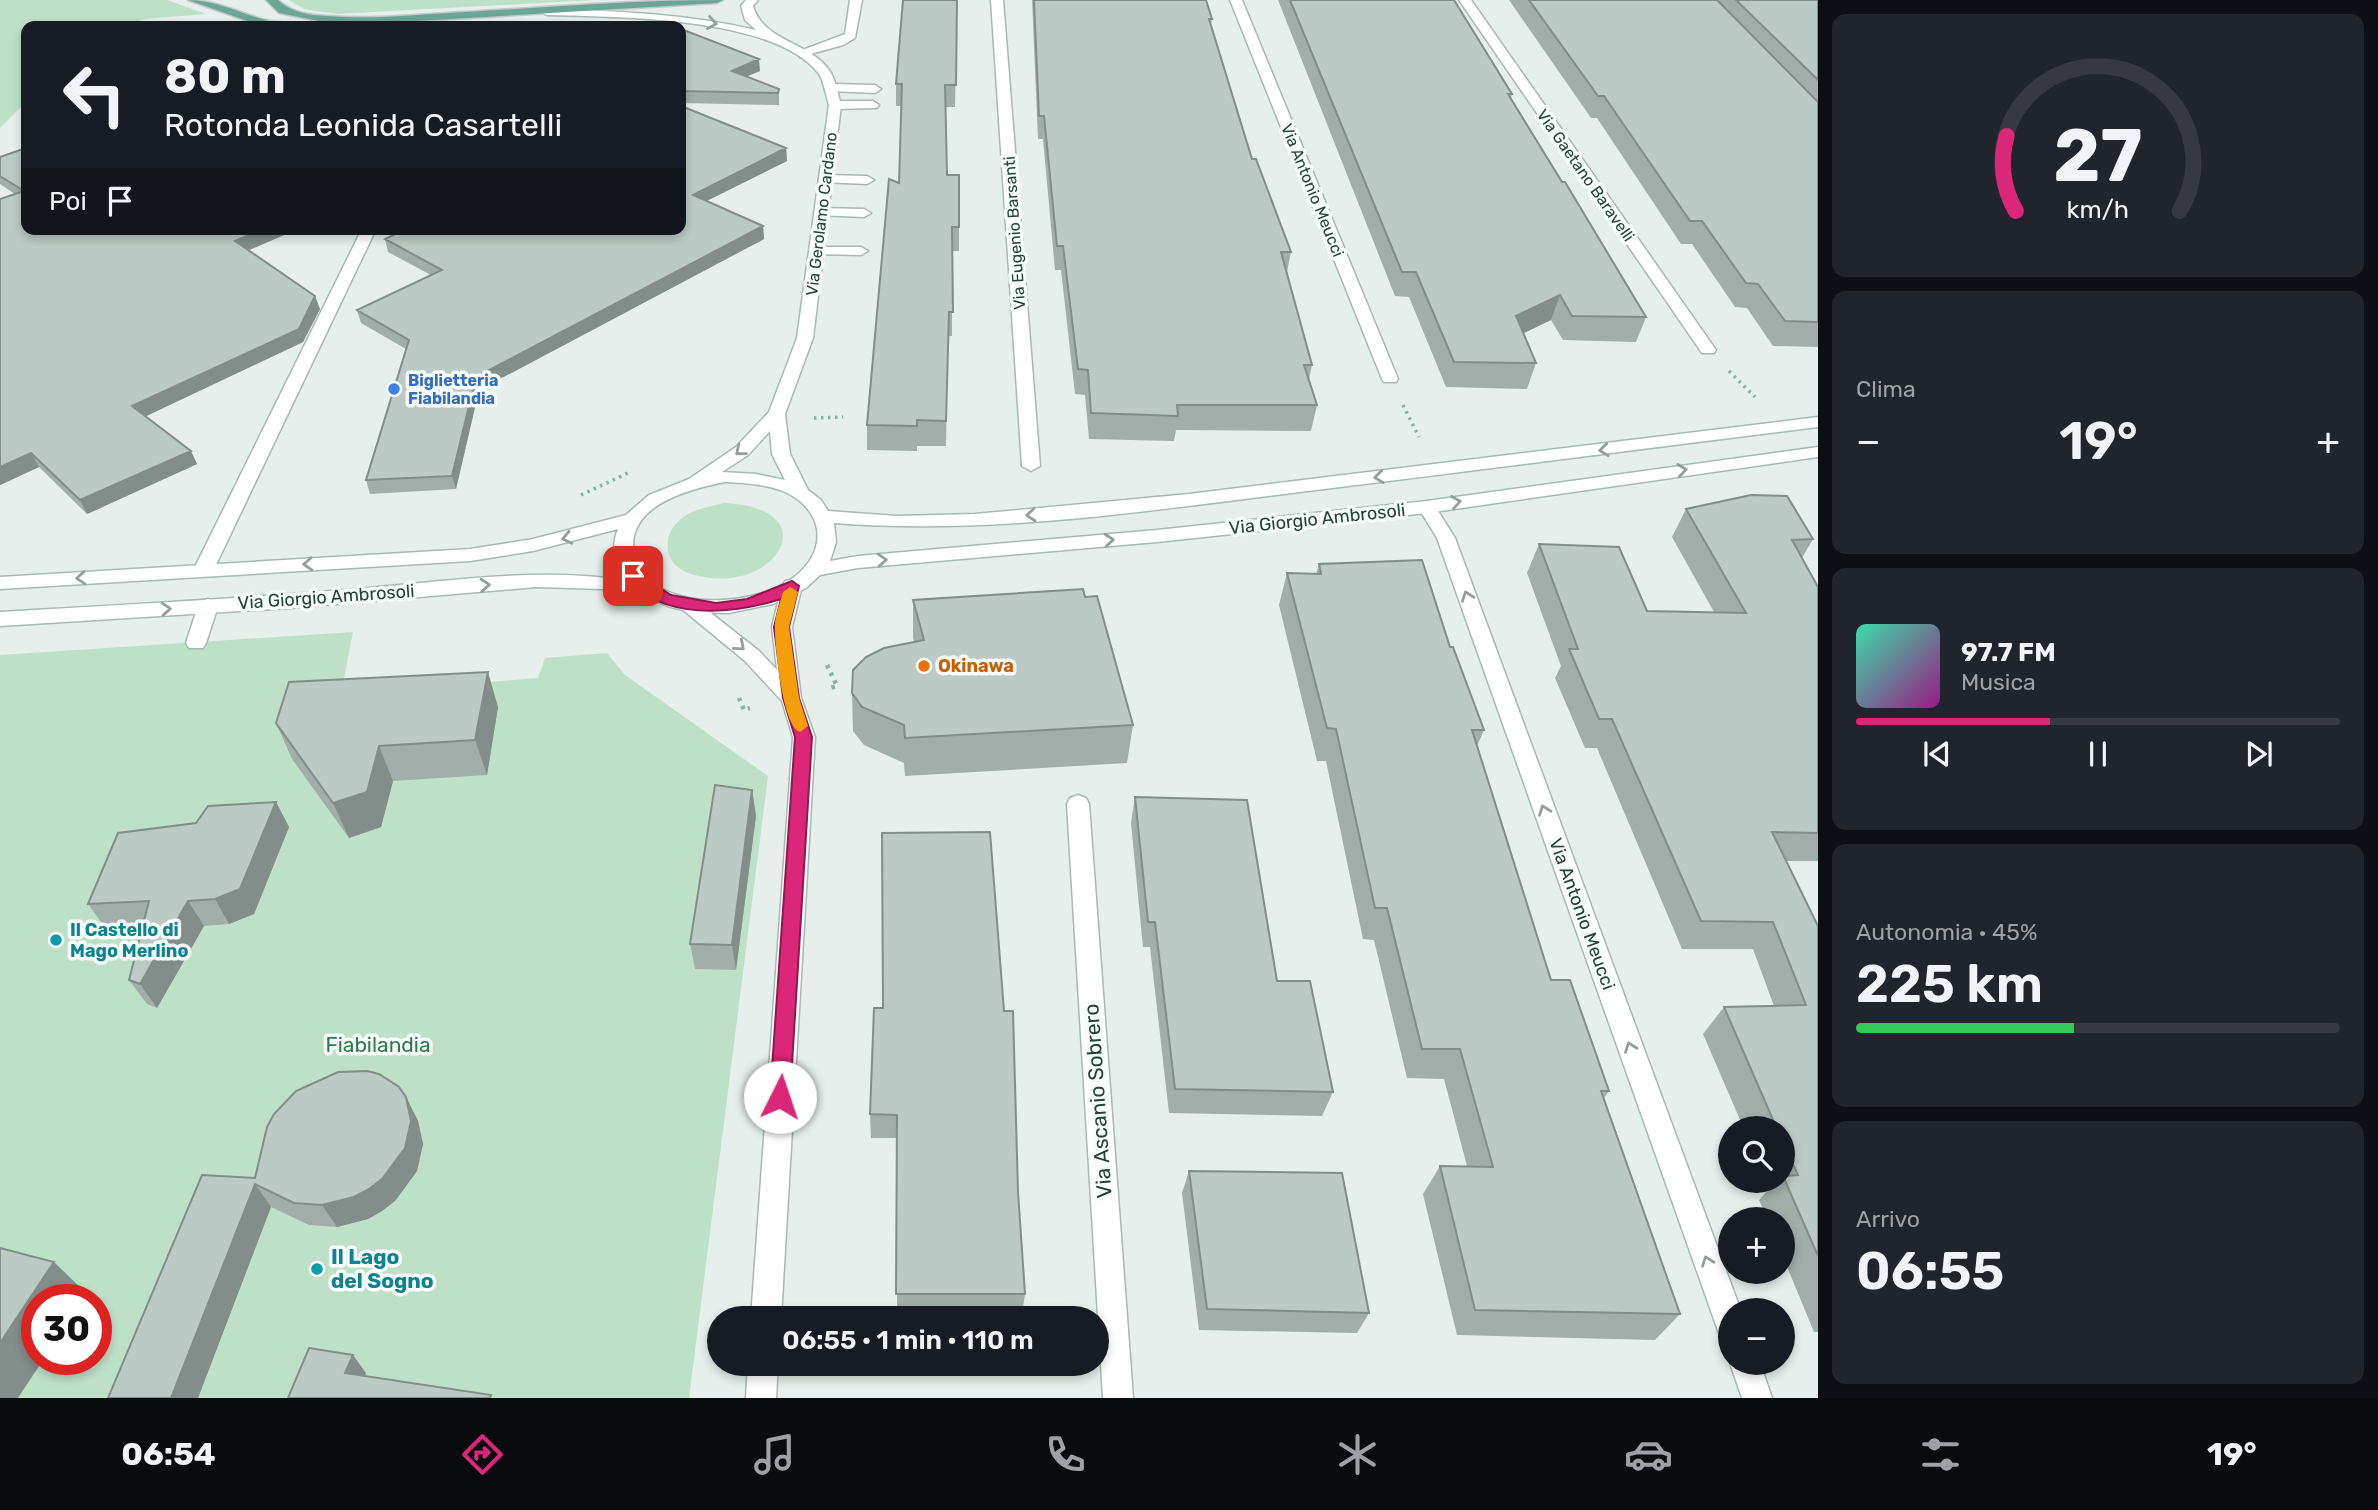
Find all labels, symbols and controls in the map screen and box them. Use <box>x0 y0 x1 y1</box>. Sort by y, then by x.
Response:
one-way arrow <box>706 16 718 31</box>
text: 80 m <box>164 47 286 105</box>
icon: left <box>49 49 140 140</box>
text: Rotonda Leonida Casartelli <box>164 106 562 144</box>
street label: Via Gaetano Baravelli <box>1533 106 1638 245</box>
text: 27 <box>2053 114 2143 200</box>
street label: Via Antonio Meucci <box>1277 121 1348 260</box>
street label: Via Gerolamo Cardano <box>802 131 841 297</box>
street label: Via Eugenio Barsanti <box>1000 156 1029 310</box>
icon: arrive <box>101 182 139 220</box>
text: Poi <box>49 186 87 217</box>
text: km/h <box>2067 195 2129 224</box>
place label: Biglietteria Fiabilandia <box>408 371 498 408</box>
text: Clima <box>1856 375 1916 403</box>
marker: Biglietteria Fiabilandia <box>386 381 402 397</box>
text: 19° <box>2059 410 2138 472</box>
text: − <box>1856 418 1881 464</box>
text: + <box>2316 418 2340 464</box>
one-way arrow <box>1599 442 1610 457</box>
one-way arrow <box>735 443 748 455</box>
one-way arrow <box>1676 463 1687 478</box>
one-way arrow <box>1373 470 1385 485</box>
one-way arrow <box>1451 495 1462 510</box>
street label: Via Giorgio Ambrosoli <box>1228 499 1406 539</box>
one-way arrow <box>1025 507 1036 522</box>
one-way arrow <box>561 529 573 544</box>
one-way arrow <box>1103 533 1114 548</box>
pin <box>603 546 663 606</box>
one-way arrow <box>877 553 888 568</box>
one-way arrow <box>302 556 313 571</box>
icon: arrive <box>614 557 652 595</box>
one-way arrow <box>75 570 86 585</box>
one-way arrow <box>480 578 491 593</box>
street label: Via Giorgio Ambrosoli <box>237 580 415 614</box>
one-way arrow <box>1461 591 1475 603</box>
one-way arrow <box>161 601 172 616</box>
text: 97.7 FM <box>1961 637 2056 668</box>
one-way arrow <box>731 638 744 650</box>
place label: Okinawa <box>938 655 1014 677</box>
marker: Okinawa <box>916 658 932 674</box>
text: Musica <box>1961 668 2036 696</box>
icon: previous <box>1918 735 1956 773</box>
icon: pause <box>2079 735 2117 773</box>
icon: next <box>2240 735 2278 773</box>
one-way arrow <box>1538 805 1552 817</box>
street label: Via Antonio Meucci <box>1544 835 1620 993</box>
text: Autonomia · 45% <box>1856 918 2037 946</box>
place label: Il Castello di Mago Merlino <box>70 919 188 962</box>
marker: Il Castello di Mago Merlino <box>48 932 64 948</box>
text: 225 km <box>1856 953 2043 1015</box>
street label: Via Ascanio Sobrero <box>1078 1003 1117 1199</box>
park label: Fiabilandia <box>325 1032 431 1057</box>
one-way arrow <box>1624 1042 1638 1054</box>
position arrow <box>743 1060 817 1134</box>
map controls <box>1718 1116 1795 1375</box>
button: search <box>1718 1116 1795 1193</box>
text: Arrivo <box>1856 1205 1920 1233</box>
button: + <box>1718 1207 1795 1284</box>
text: 06:55 <box>1856 1240 2004 1302</box>
place label: Il Lago del Sogno <box>331 1244 434 1293</box>
one-way arrow <box>1702 1256 1716 1268</box>
marker: Il Lago del Sogno <box>309 1261 325 1277</box>
speed limit sign: 30 <box>21 1284 112 1375</box>
button: − <box>1718 1298 1795 1375</box>
text: 06:55 · 1 min · 110 m <box>782 1325 1034 1356</box>
icon: directions <box>458 1430 507 1479</box>
icon: music <box>750 1430 799 1479</box>
icon: phone <box>1041 1430 1090 1479</box>
icon: climate <box>1333 1430 1382 1479</box>
icon: car <box>1624 1430 1673 1479</box>
icon: filters <box>1916 1430 1965 1479</box>
text: 06:54 <box>121 1435 216 1473</box>
text: 19° <box>2207 1435 2257 1473</box>

